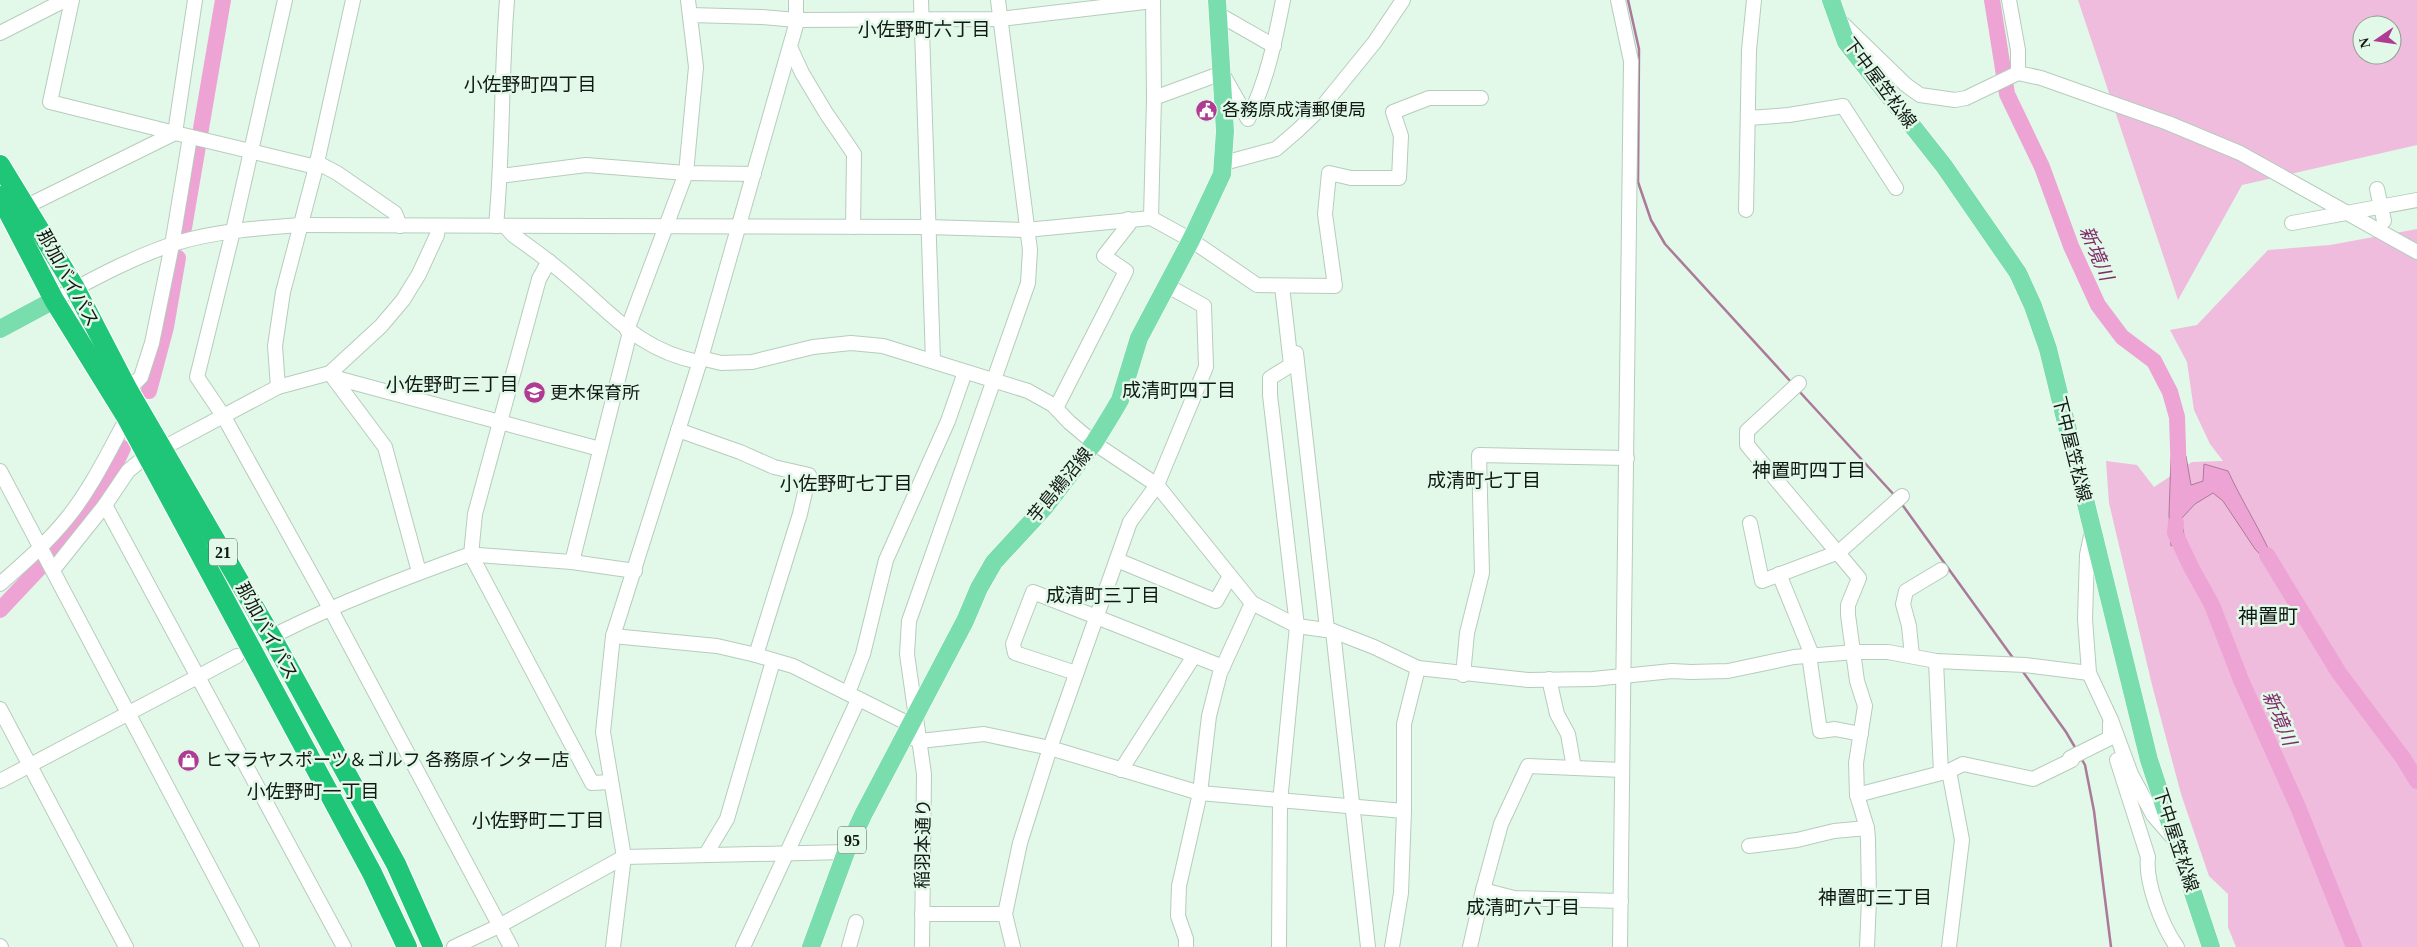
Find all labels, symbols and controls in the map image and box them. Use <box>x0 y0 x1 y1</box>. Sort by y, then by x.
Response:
north arrow <box>2352 15 2402 65</box>
district label: 小佐野町六丁目 <box>857 19 991 40</box>
street label: 下中屋笠松線 <box>1840 34 1920 132</box>
text: N <box>2356 36 2373 49</box>
district label: 小佐野町四丁目 <box>463 74 597 95</box>
public building icon: 各務原成清郵便局 <box>1194 98 1218 122</box>
place label: 各務原成清郵便局 <box>1222 100 1366 120</box>
water label: 新境川 <box>2076 223 2118 285</box>
street label: 那加バイパス <box>33 226 103 330</box>
district label: 小佐野町三丁目 <box>385 374 519 395</box>
district label: 成清町四丁目 <box>1122 380 1236 401</box>
school or university icon: 更木保育所 <box>522 381 546 405</box>
place label: 更木保育所 <box>550 383 640 403</box>
street label: 下中屋笠松線 <box>2049 394 2095 504</box>
street label: 芋島鵜沼線 <box>1024 444 1096 526</box>
district label: 神置町四丁目 <box>1752 460 1866 481</box>
district label: 成清町七丁目 <box>1427 470 1541 491</box>
district label: 小佐野町七丁目 <box>779 473 913 494</box>
road number: 21 <box>209 538 237 566</box>
street label: 那加バイパス <box>232 579 302 683</box>
district label: 成清町三丁目 <box>1046 585 1160 606</box>
district label: 神置町 <box>2238 605 2298 627</box>
water label: 新境川 <box>2259 688 2301 750</box>
shop icon: ヒマラヤスポーツ＆ゴルフ 各務原インター店 <box>177 748 201 772</box>
place label: ヒマラヤスポーツ＆ゴルフ 各務原インター店 <box>205 750 569 770</box>
district label: 小佐野町一丁目 <box>246 781 380 802</box>
street label: 下中屋笠松線 <box>2150 786 2202 894</box>
street label: 稲羽本通り <box>912 799 934 889</box>
district label: 小佐野町二丁目 <box>471 810 605 831</box>
road number: 95 <box>838 826 866 854</box>
district label: 神置町三丁目 <box>1818 887 1932 908</box>
district label: 成清町六丁目 <box>1466 897 1580 918</box>

